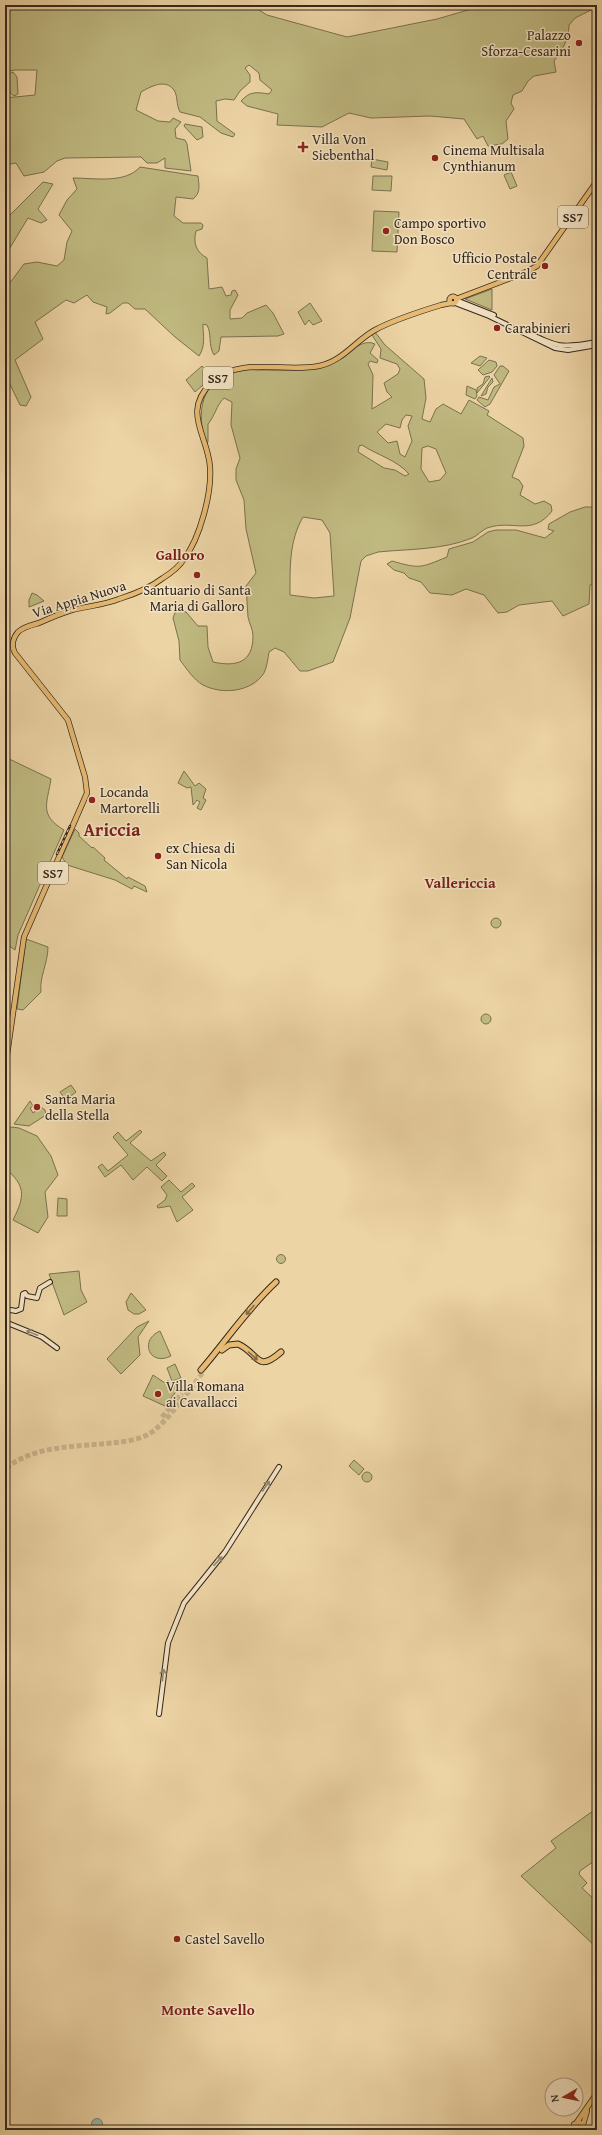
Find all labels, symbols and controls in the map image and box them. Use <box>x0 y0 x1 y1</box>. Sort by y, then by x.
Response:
place label: Palazzo Sforza-Cesarini <box>481 25 571 61</box>
marker: Palazzo Sforza-Cesarini <box>574 38 584 48</box>
place label: Villa Von Siebenthal <box>312 129 374 165</box>
place label: Cinema Multisala Cynthianum <box>443 140 545 176</box>
marker: Villa Von Siebenthal <box>297 141 309 153</box>
marker: Cinema Multisala Cynthianum <box>430 153 440 163</box>
road number: SS7 <box>558 206 588 228</box>
place label: Campo sportivo Don Bosco <box>394 213 486 249</box>
marker: Campo sportivo Don Bosco <box>381 226 391 236</box>
place label: Ufficio Postale Centrale <box>452 248 537 284</box>
marker: Ufficio Postale Centrale <box>540 261 550 271</box>
place label: Carabinieri <box>505 318 571 338</box>
marker: Carabinieri <box>492 323 502 333</box>
road number: SS7 <box>203 367 233 389</box>
district label: Galloro <box>156 544 204 565</box>
marker: Santuario di Santa Maria di Galloro <box>192 570 202 580</box>
street label: Via Appia Nuova <box>30 575 129 623</box>
place label: Santuario di Santa Maria di Galloro <box>143 580 251 616</box>
place label: Locanda Martorelli <box>100 782 160 818</box>
marker: Locanda Martorelli <box>87 795 97 805</box>
district label: Ariccia <box>84 816 141 843</box>
place label: ex Chiesa di San Nicola <box>166 838 235 874</box>
marker: ex Chiesa di San Nicola <box>153 851 163 861</box>
road number: SS7 <box>38 862 68 884</box>
district label: Vallericcia <box>424 872 496 893</box>
place label: Santa Maria della Stella <box>45 1089 116 1125</box>
marker: Santa Maria della Stella <box>32 1102 42 1112</box>
one-way arrow <box>246 1304 255 1315</box>
one-way arrow <box>27 1329 39 1336</box>
one-way arrow <box>248 1351 258 1360</box>
place label: Villa Romana ai Cavallacci <box>166 1376 245 1412</box>
marker: Villa Romana ai Cavallacci <box>153 1389 163 1399</box>
one-way arrow <box>263 1480 271 1492</box>
one-way arrow <box>213 1556 223 1566</box>
one-way arrow <box>160 1669 167 1682</box>
place label: Castel Savello <box>185 1929 265 1949</box>
marker: Castel Savello <box>172 1934 182 1944</box>
district label: Monte Savello <box>161 1999 255 2020</box>
north arrow <box>544 2077 584 2117</box>
text: N <box>546 2093 563 2103</box>

